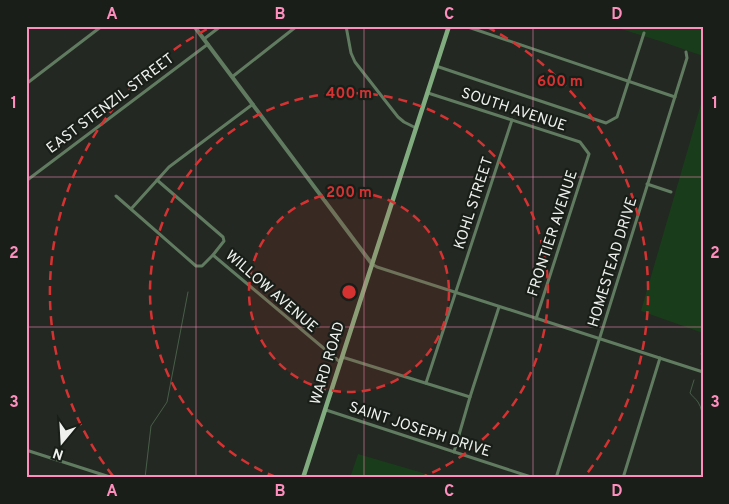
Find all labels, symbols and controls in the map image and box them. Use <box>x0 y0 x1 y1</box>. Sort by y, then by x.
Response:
text: A <box>106 5 118 25</box>
text: B <box>274 5 286 25</box>
text: C <box>444 5 454 25</box>
text: D <box>611 5 623 25</box>
street label: EAST STENZIL STREET <box>43 50 179 159</box>
text: 600 m <box>537 73 583 92</box>
street label: SOUTH AVENUE <box>459 84 569 136</box>
text: 400 m <box>326 85 372 104</box>
text: 1 <box>11 94 17 114</box>
text: 1 <box>712 94 718 114</box>
street label: KOHL STREET <box>451 155 498 252</box>
street label: FRONTIER AVENUE <box>524 168 583 299</box>
text: 200 m <box>326 184 372 203</box>
street label: HOMESTEAD DRIVE <box>585 195 642 330</box>
text: 2 <box>9 244 19 264</box>
text: 2 <box>710 244 720 264</box>
street label: WILLOW AVENUE <box>221 247 321 337</box>
centre of rings <box>340 283 358 301</box>
street label: WARD ROAD <box>307 320 350 407</box>
text: 3 <box>9 393 19 413</box>
text: 3 <box>710 393 720 413</box>
street label: SAINT JOSEPH DRIVE <box>346 399 493 462</box>
north arrow <box>38 416 88 466</box>
text: N <box>51 443 66 463</box>
text: A <box>106 482 118 502</box>
text: B <box>274 482 286 502</box>
text: C <box>444 482 454 502</box>
text: D <box>611 482 623 502</box>

